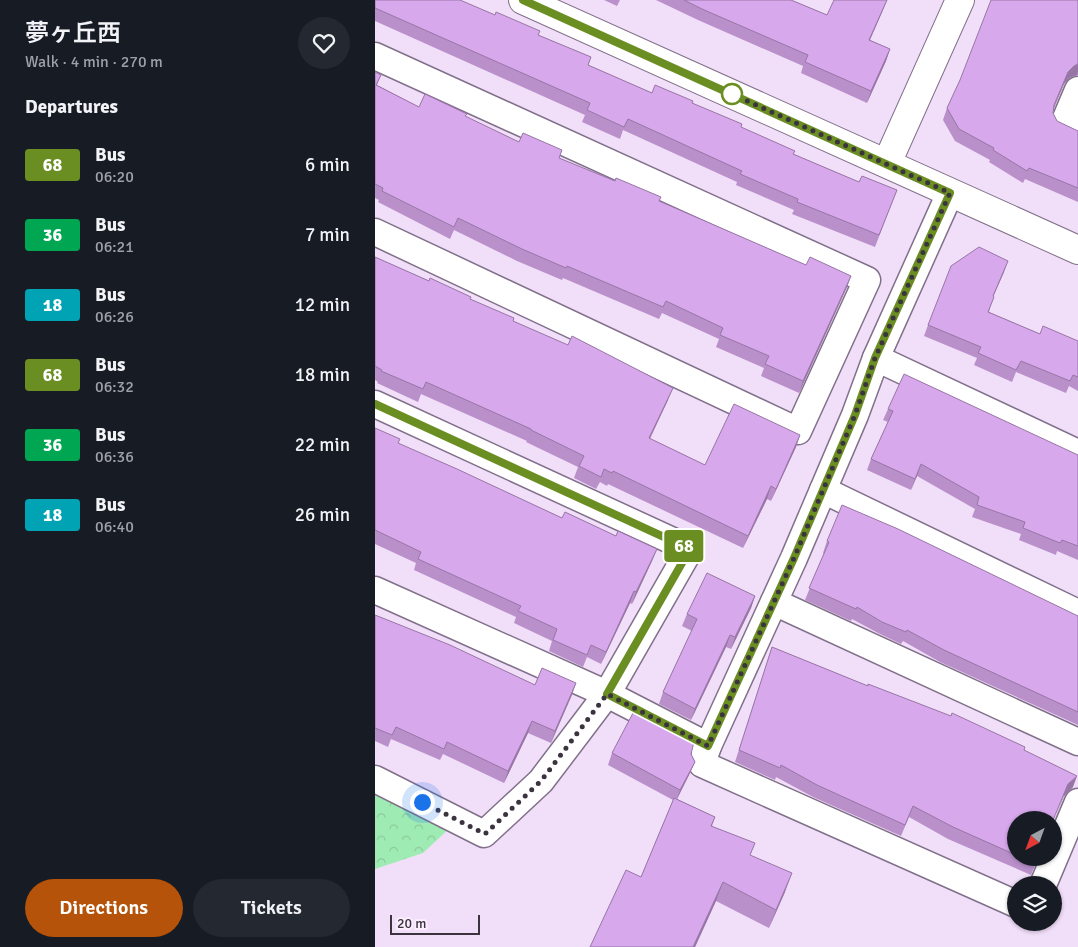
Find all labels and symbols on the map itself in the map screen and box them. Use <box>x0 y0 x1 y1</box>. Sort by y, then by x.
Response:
unlabelled marker <box>721 83 743 105</box>
line badge: 68 <box>661 530 707 562</box>
your location <box>410 790 435 815</box>
north arrow <box>1007 811 1063 866</box>
scale bar <box>390 912 480 935</box>

